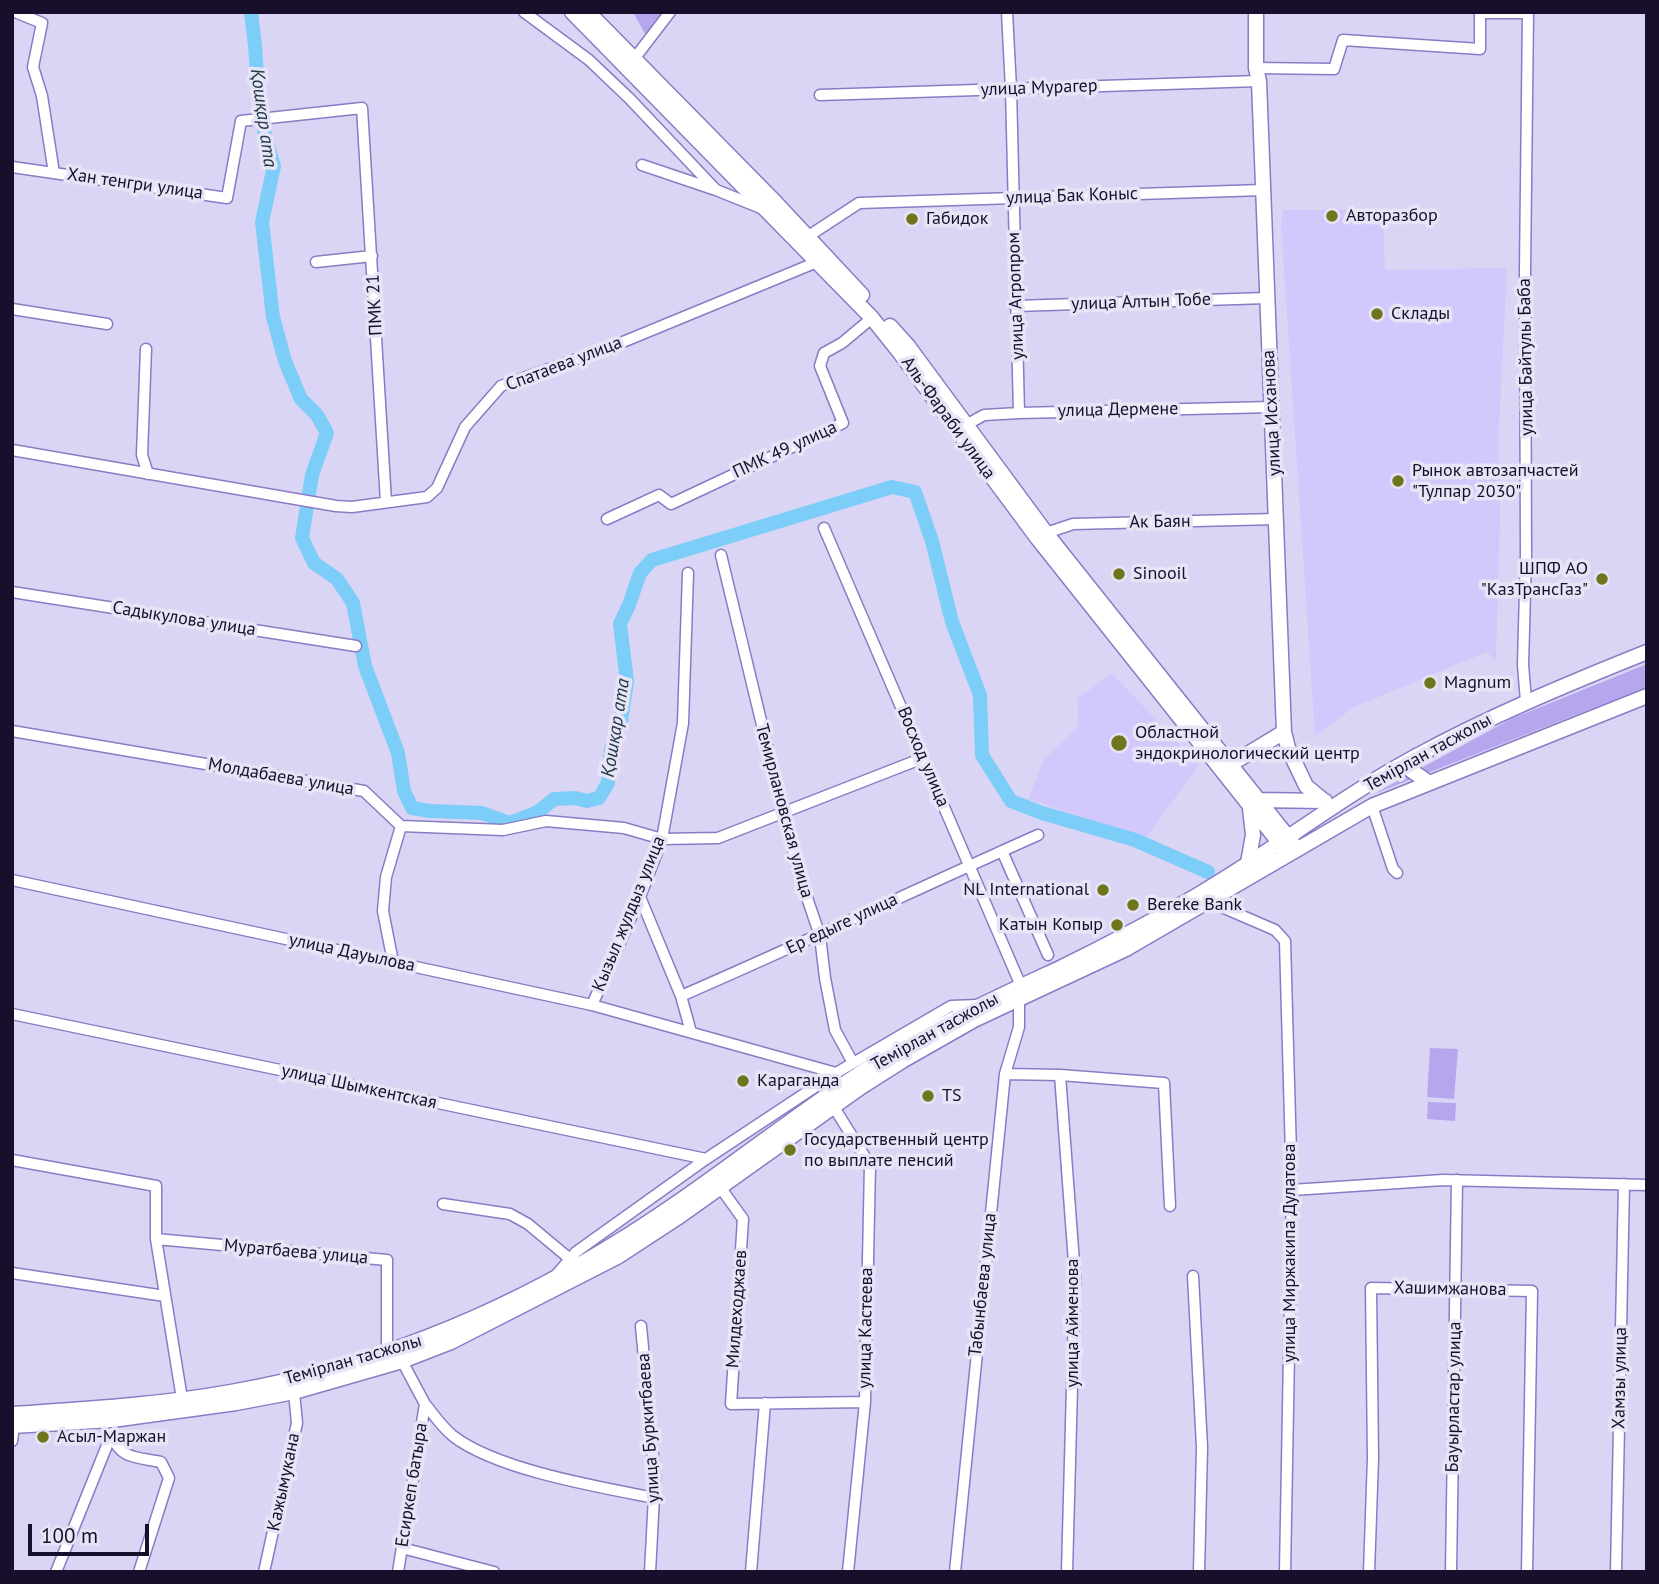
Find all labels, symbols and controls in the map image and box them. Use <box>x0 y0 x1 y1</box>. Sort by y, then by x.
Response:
water label: Қошқар ата <box>245 67 281 169</box>
street label: улица Мурагер <box>980 75 1098 101</box>
street label: Хан тенгри улица <box>66 164 204 204</box>
street label: улица Бак Коныс <box>1006 183 1138 209</box>
place label: Авторазбор <box>1346 205 1438 227</box>
place label: Габидок <box>926 208 988 230</box>
marker: Авторазбор <box>1324 208 1340 224</box>
marker: Габидок <box>904 211 920 227</box>
street label: улица Агропром <box>1003 232 1029 360</box>
street label: ПМК 21 <box>363 274 387 336</box>
street label: улица Байтулы Баба <box>1514 278 1538 436</box>
street label: улица Алтын Тобе <box>1071 289 1211 315</box>
place label: Склады <box>1391 303 1450 325</box>
marker: Склады <box>1369 306 1385 322</box>
street label: Спатаева улица <box>503 332 625 396</box>
street label: улица Исханова <box>1258 349 1286 477</box>
street label: Аль-Фараби улица <box>896 353 1000 483</box>
street label: улица Дермене <box>1057 398 1179 422</box>
street label: ПМК 49 улица <box>730 417 840 483</box>
place label: Рынок автозапчастей "Тулпар 2030" <box>1412 460 1578 503</box>
marker: Рынок автозапчастей "Тулпар 2030" <box>1390 473 1406 489</box>
street label: Ак Баян <box>1129 511 1191 533</box>
place label: ШПФ АО "КазТрансГаз" <box>1481 558 1588 600</box>
place label: Sinooil <box>1133 563 1187 585</box>
marker: Sinooil <box>1111 566 1127 582</box>
marker: ШПФ АО "КазТрансГаз" <box>1594 571 1610 587</box>
street label: Садыкулова улица <box>111 597 257 641</box>
place label: Magnum <box>1444 672 1511 694</box>
marker: Magnum <box>1422 675 1438 691</box>
water label: Қошқар ата <box>597 677 635 779</box>
street label: Восход улица <box>892 704 954 810</box>
street label: Темірлан тасжолы <box>1361 709 1495 797</box>
street label: Темирлановская улица <box>750 722 818 900</box>
place label: Областной эндокринологический центр <box>1135 722 1360 764</box>
marker: Областной эндокринологический центр <box>1109 733 1129 753</box>
street label: Молдабаева улица <box>206 754 356 800</box>
street label: Кызыл жулдыз улица <box>588 833 670 995</box>
place label: NL International <box>963 879 1089 901</box>
marker: NL International <box>1095 882 1111 898</box>
street label: Ер едыге улица <box>783 889 901 959</box>
place label: Bereke Bank <box>1147 894 1242 916</box>
marker: Bereke Bank <box>1125 897 1141 913</box>
place label: Катын Копыр <box>999 914 1103 936</box>
marker: Катын Копыр <box>1109 917 1125 933</box>
street label: улица Дауылова <box>287 929 417 977</box>
street label: Темірлан тасжолы <box>868 988 1002 1076</box>
street label: улица Шымкентская <box>279 1060 439 1114</box>
place label: Караганда <box>757 1070 840 1092</box>
marker: Караганда <box>735 1073 751 1089</box>
place label: TS <box>942 1085 962 1107</box>
marker: TS <box>920 1088 936 1104</box>
place label: Государственный центр по выплате пенсий <box>804 1129 989 1172</box>
marker: Государственный центр по выплате пенсий <box>782 1142 798 1158</box>
street label: улица Миржакипа Дулатова <box>1279 1143 1301 1363</box>
street label: Табынбаева улица <box>965 1212 1001 1358</box>
street label: Муратбаева улица <box>223 1235 369 1269</box>
street label: Милдеходжаев <box>722 1249 752 1369</box>
street label: улица Айменова <box>1062 1258 1084 1388</box>
street label: улица Кастеева <box>854 1267 878 1389</box>
street label: Хашимжанова <box>1393 1277 1507 1301</box>
street label: Бауырластар улица <box>1442 1321 1466 1473</box>
street label: Хамзы улица <box>1608 1327 1632 1429</box>
street label: Темірлан тасжолы <box>282 1330 424 1390</box>
street label: улица Буркитбаева <box>633 1352 665 1504</box>
street label: Есиркеп батыра <box>392 1421 432 1549</box>
place label: Асыл-Маржан <box>57 1426 166 1448</box>
marker: Асыл-Маржан <box>35 1429 51 1445</box>
street label: Кажымукана <box>263 1431 305 1533</box>
scale bar <box>32 1510 152 1554</box>
text: 100 m <box>41 1522 98 1549</box>

